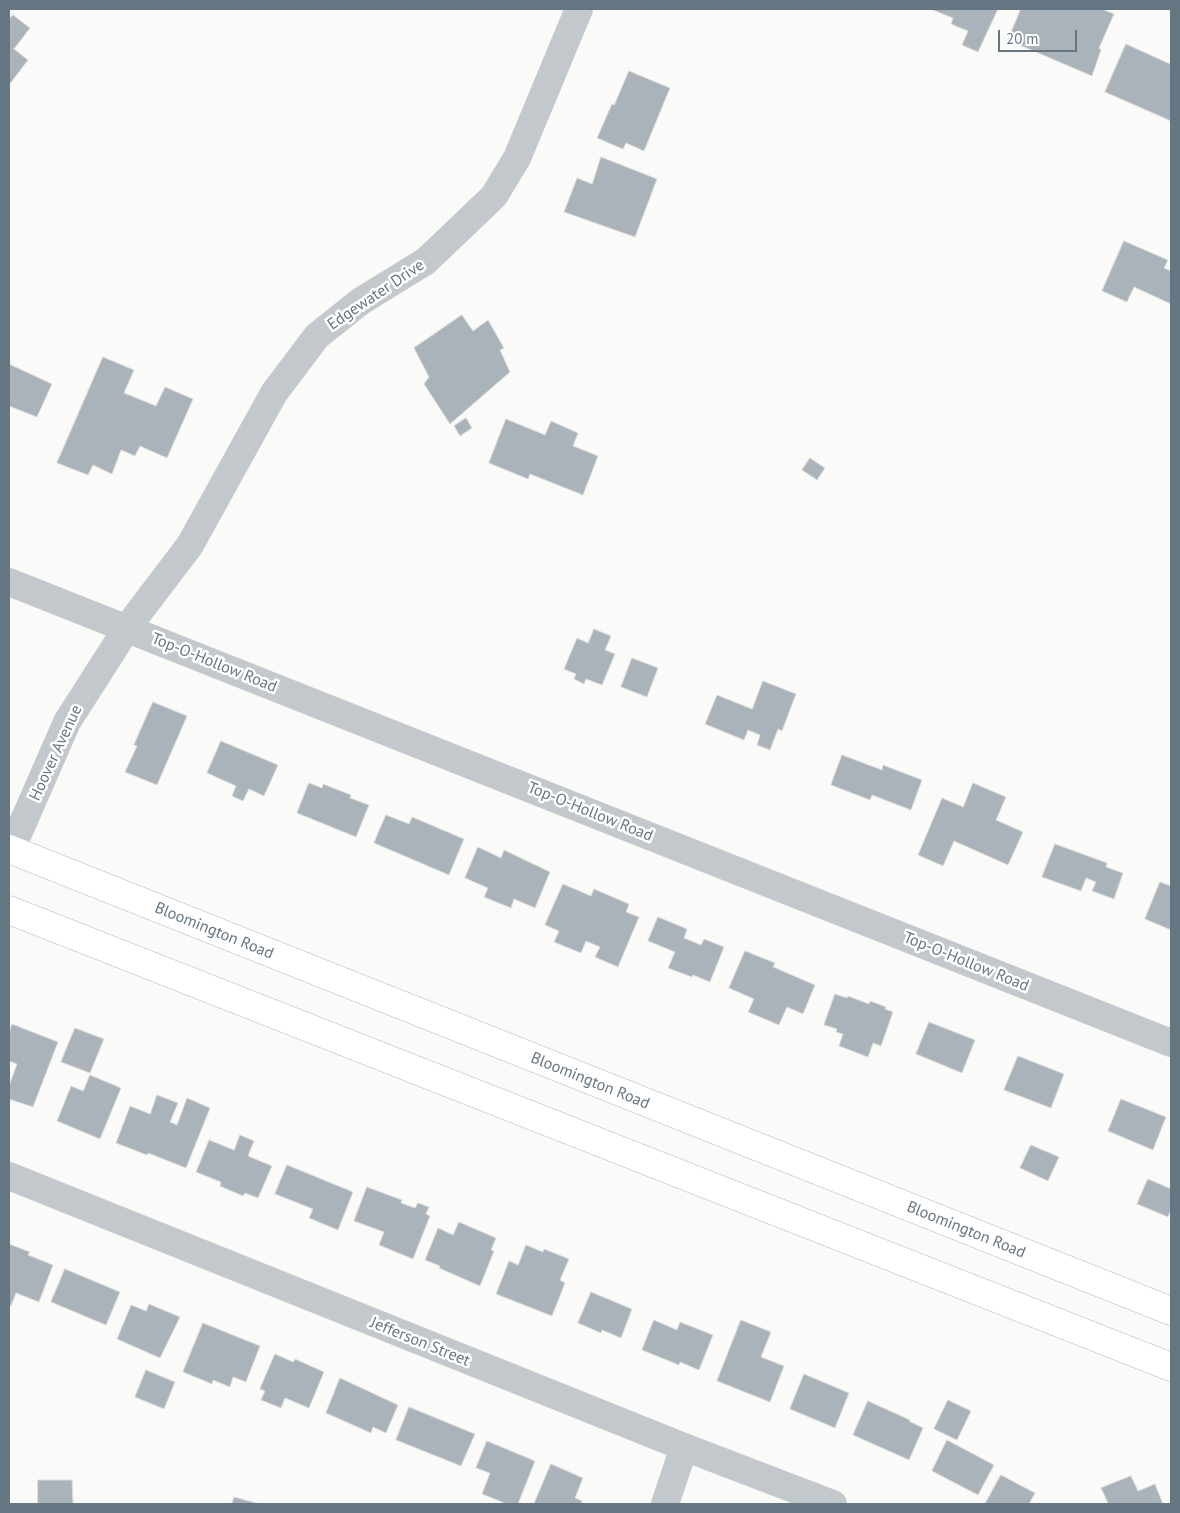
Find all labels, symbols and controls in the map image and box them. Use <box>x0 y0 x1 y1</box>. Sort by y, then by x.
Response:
scale bar <box>1000 20 1079 52</box>
text: 20 m <box>1006 29 1039 48</box>
street label: Edgewater Drive <box>324 256 428 334</box>
street label: Top-O-Hollow Road <box>149 629 279 697</box>
street label: Hoover Avenue <box>26 702 86 804</box>
street label: Top-O-Hollow Road <box>525 778 655 846</box>
street label: Bloomington Road <box>152 898 276 964</box>
street label: Top-O-Hollow Road <box>901 928 1031 996</box>
street label: Bloomington Road <box>528 1048 652 1114</box>
street label: Bloomington Road <box>904 1197 1028 1263</box>
street label: Jefferson Street <box>367 1313 473 1371</box>

